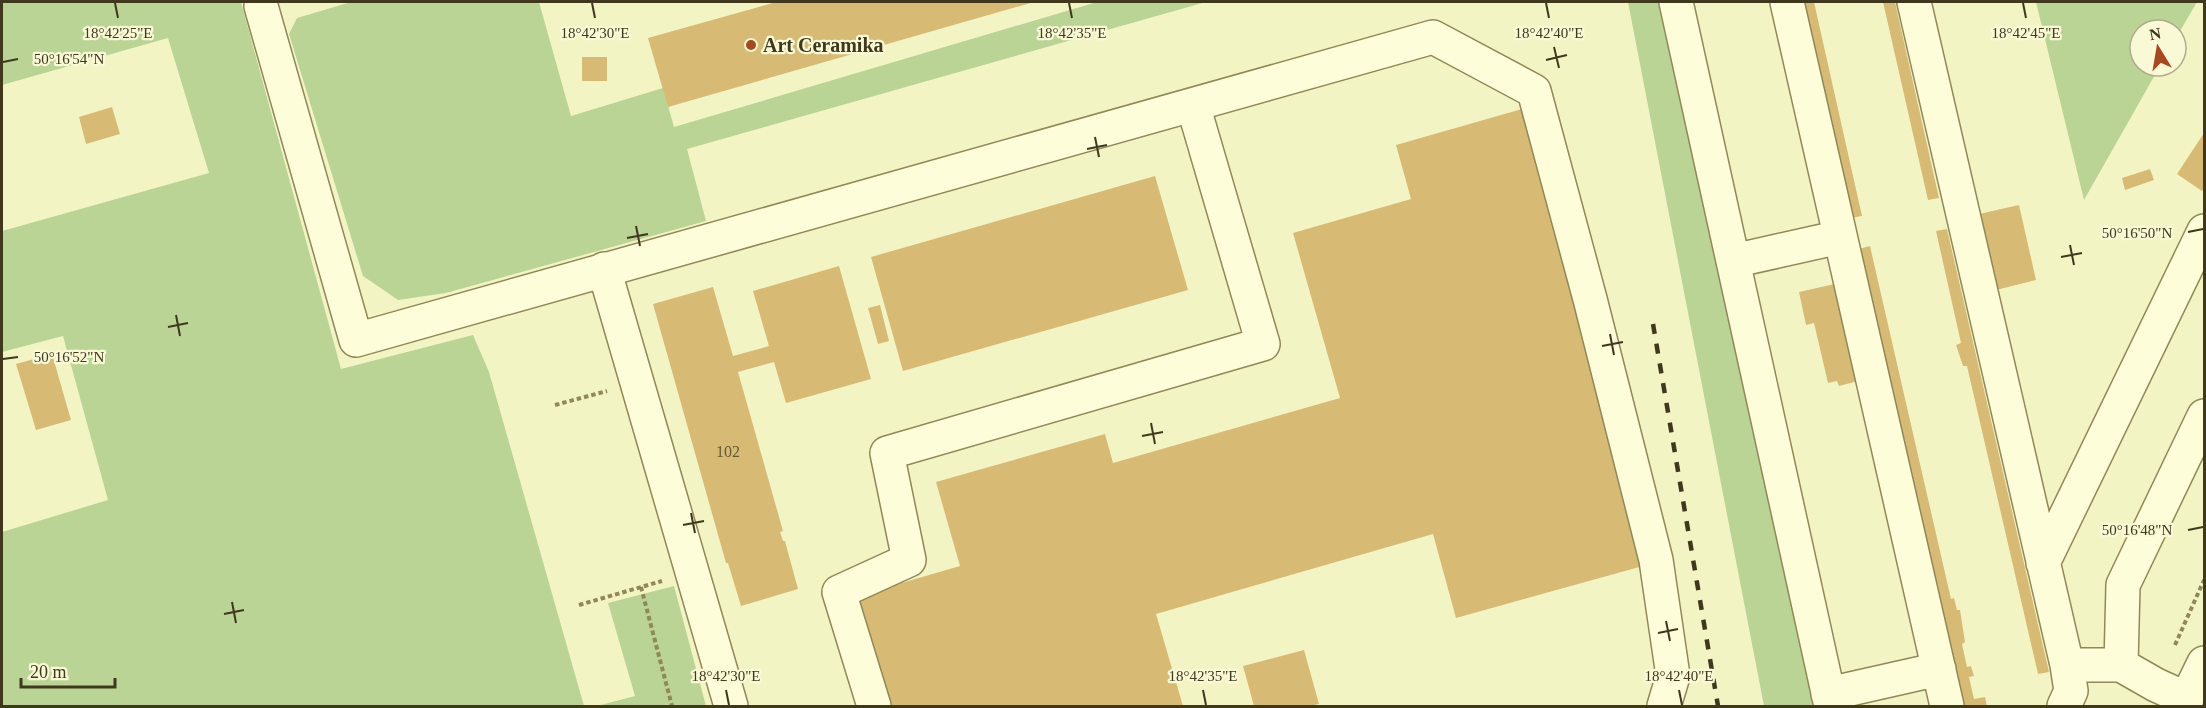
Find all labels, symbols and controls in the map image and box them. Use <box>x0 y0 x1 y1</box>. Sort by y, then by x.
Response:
north arrow <box>2128 18 2188 78</box>
text: N <box>2148 24 2163 43</box>
text: 18°42'25"E <box>84 25 153 41</box>
text: 18°42'30"E <box>561 25 630 41</box>
text: 18°42'35"E <box>1038 25 1107 41</box>
text: 18°42'40"E <box>1515 25 1584 41</box>
text: 18°42'45"E <box>1992 25 2061 41</box>
place label: Art Ceramika <box>763 34 884 56</box>
marker: Art Ceramika <box>744 38 758 52</box>
text: 50°16'54"N <box>34 51 104 67</box>
text: 50°16'50"N <box>2102 225 2172 241</box>
text: 50°16'52"N <box>34 349 104 365</box>
house number: 102 <box>716 443 740 460</box>
text: 50°16'48"N <box>2102 522 2172 538</box>
scale bar <box>21 651 116 689</box>
text: 20 m <box>30 662 67 682</box>
text: 18°42'30"E <box>692 668 761 684</box>
text: 18°42'35"E <box>1169 668 1238 684</box>
text: 18°42'40"E <box>1645 668 1714 684</box>

